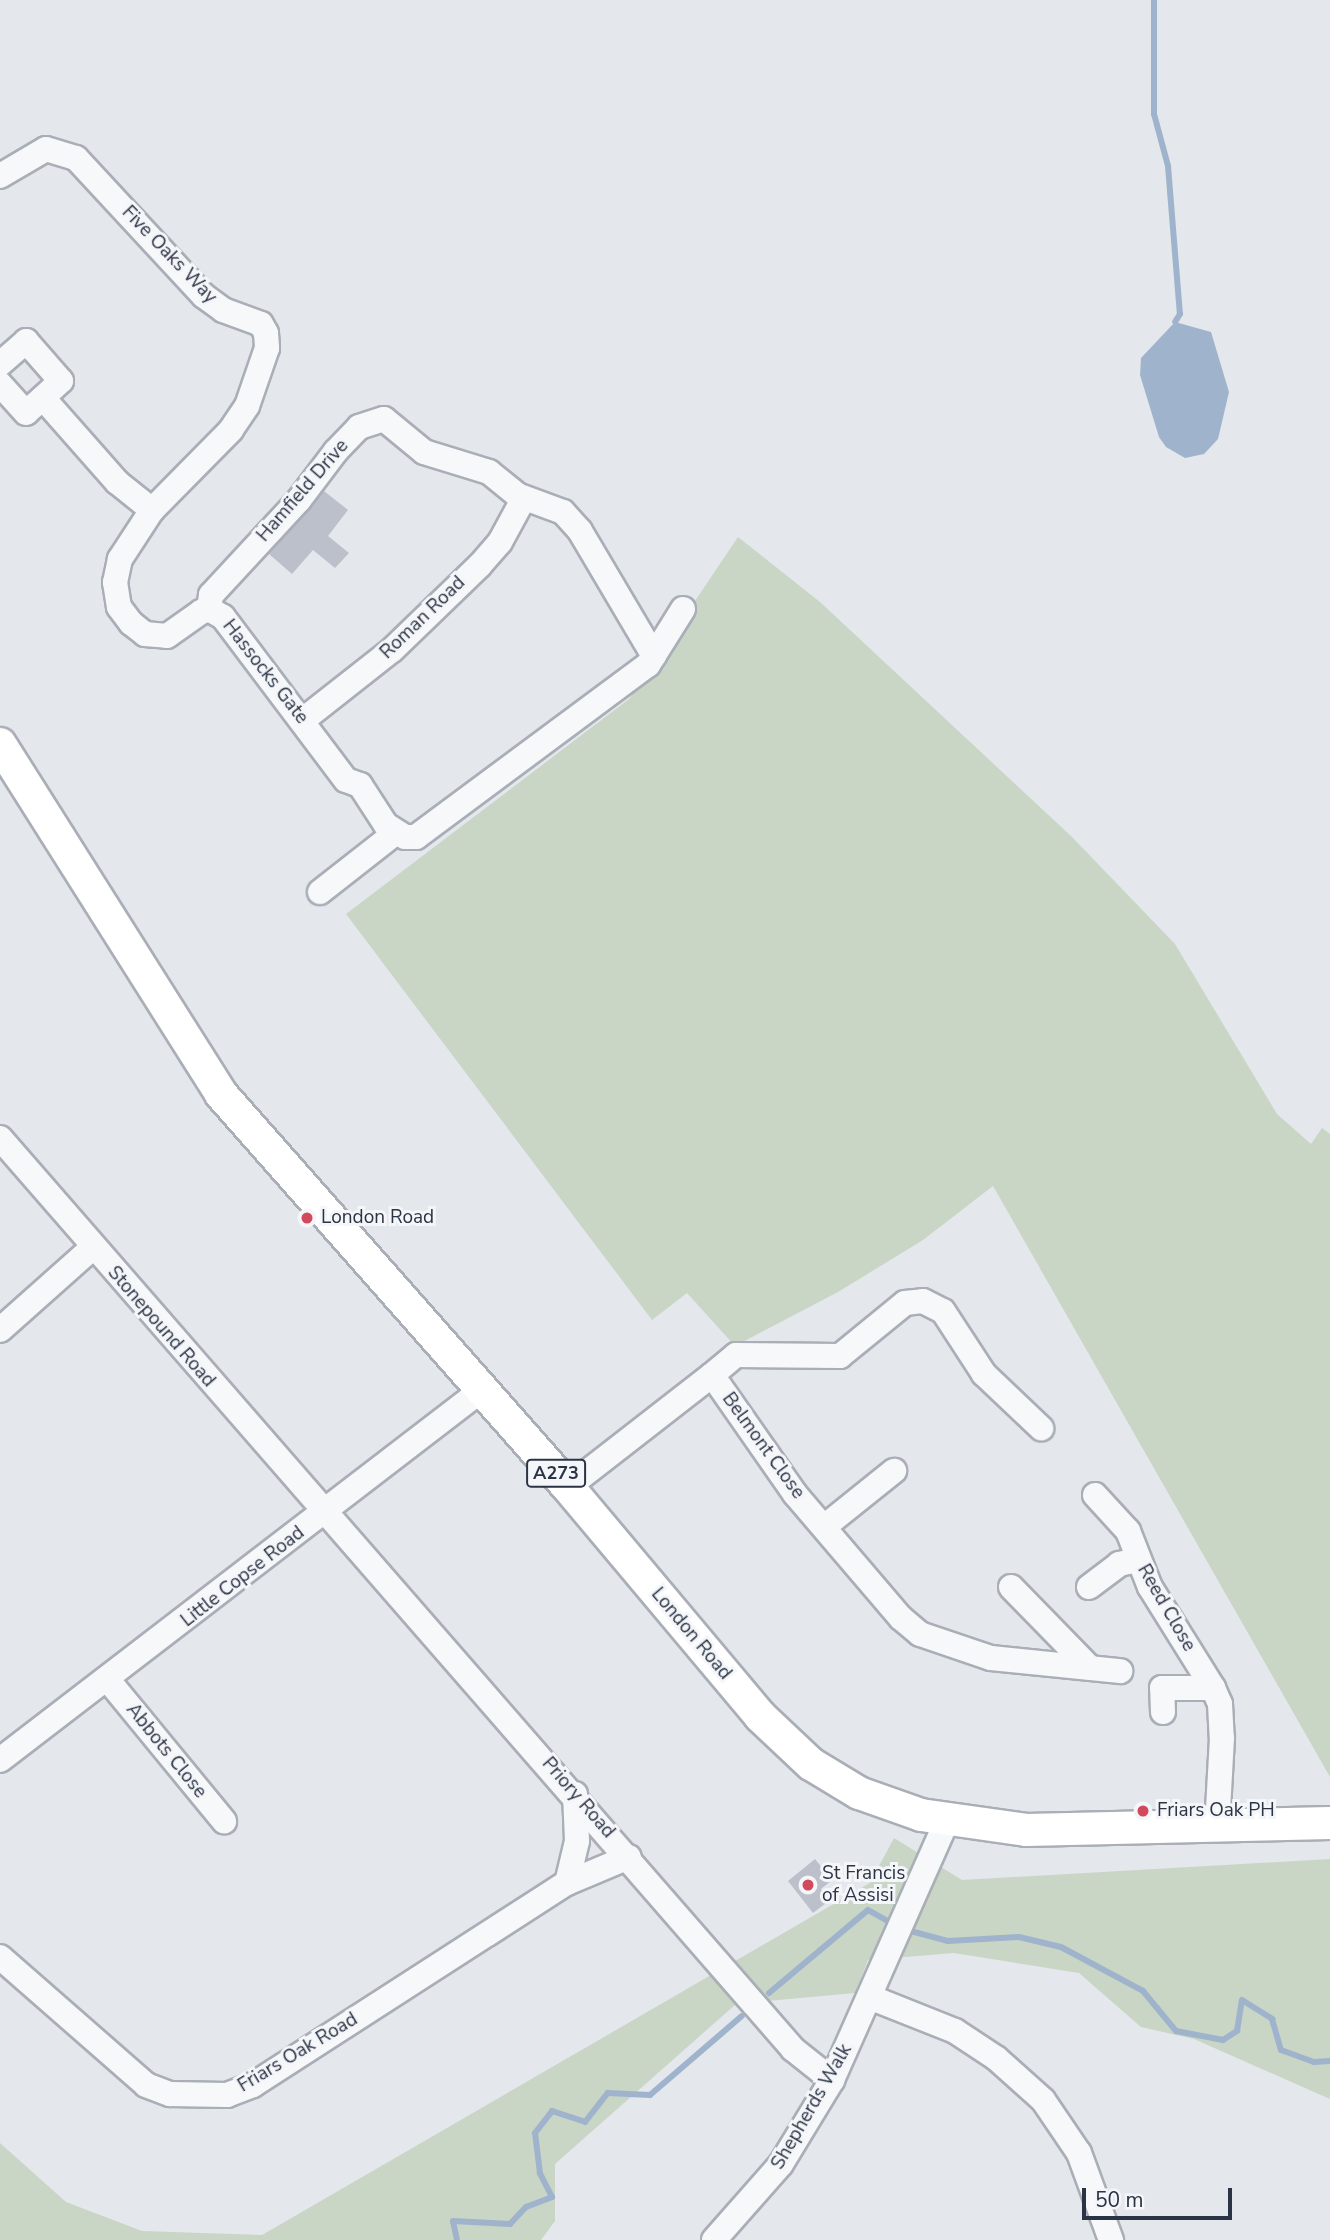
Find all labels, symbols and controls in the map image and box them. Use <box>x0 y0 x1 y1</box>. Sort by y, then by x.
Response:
street label: Five Oaks Way <box>117 201 221 309</box>
street label: Hamfield Drive <box>252 435 354 547</box>
street label: Roman Road <box>376 572 470 664</box>
street label: Hassocks Gate <box>217 615 313 729</box>
place label: London Road <box>321 1207 434 1229</box>
marker: London Road <box>299 1210 315 1226</box>
street label: Stonepound Road <box>102 1262 220 1392</box>
street label: Belmont Close <box>717 1388 809 1504</box>
road number: A273 <box>524 1458 588 1488</box>
street label: Little Copse Road <box>177 1522 309 1632</box>
street label: Reed Close <box>1132 1560 1200 1656</box>
street label: London Road <box>646 1583 736 1685</box>
street label: Abbots Close <box>121 1699 211 1803</box>
street label: Priory Road <box>537 1753 619 1843</box>
place label: Friars Oak PH <box>1157 1800 1275 1822</box>
marker: Friars Oak PH <box>1135 1803 1151 1819</box>
place label: St Francis of Assisi <box>822 1863 905 1907</box>
marker: St Francis of Assisi <box>800 1877 816 1893</box>
street label: Friars Oak Road <box>234 2008 362 2098</box>
street label: Shepherds Walk <box>767 2040 857 2174</box>
scale bar <box>1085 2174 1236 2218</box>
text: 50 m <box>1095 2186 1144 2214</box>

